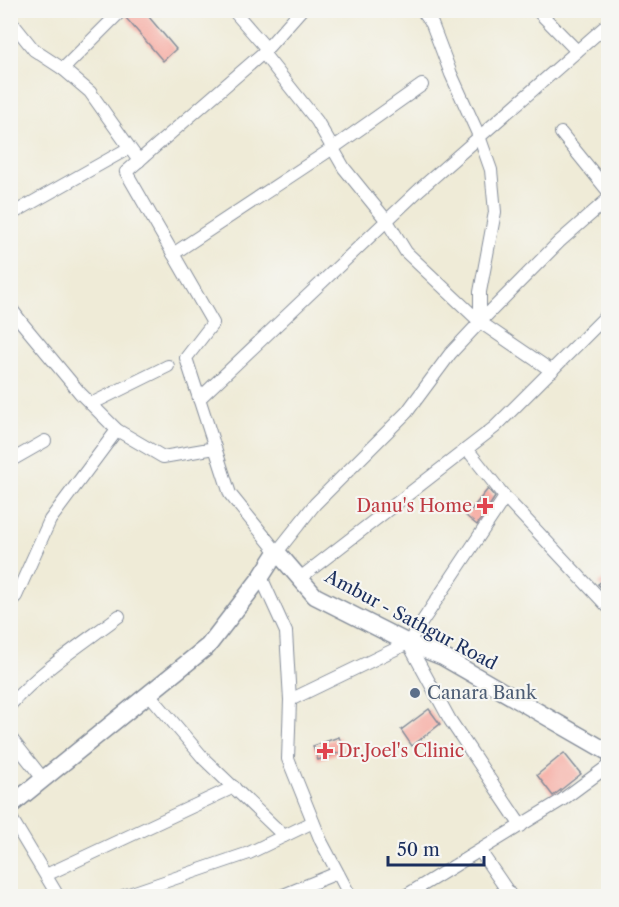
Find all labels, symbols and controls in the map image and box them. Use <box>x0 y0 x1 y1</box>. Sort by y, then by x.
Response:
place label: Danu's Home <box>356 495 472 517</box>
marker: Danu's Home <box>476 497 494 515</box>
street label: Ambur - Sathgur Road <box>320 565 501 675</box>
place label: Canara Bank <box>427 682 538 704</box>
marker: Canara Bank <box>408 686 422 700</box>
place label: Dr.Joel's Clinic <box>338 740 464 762</box>
marker: Dr.Joel's Clinic <box>316 742 334 760</box>
scale bar <box>388 829 484 867</box>
text: 50 m <box>397 839 440 861</box>

